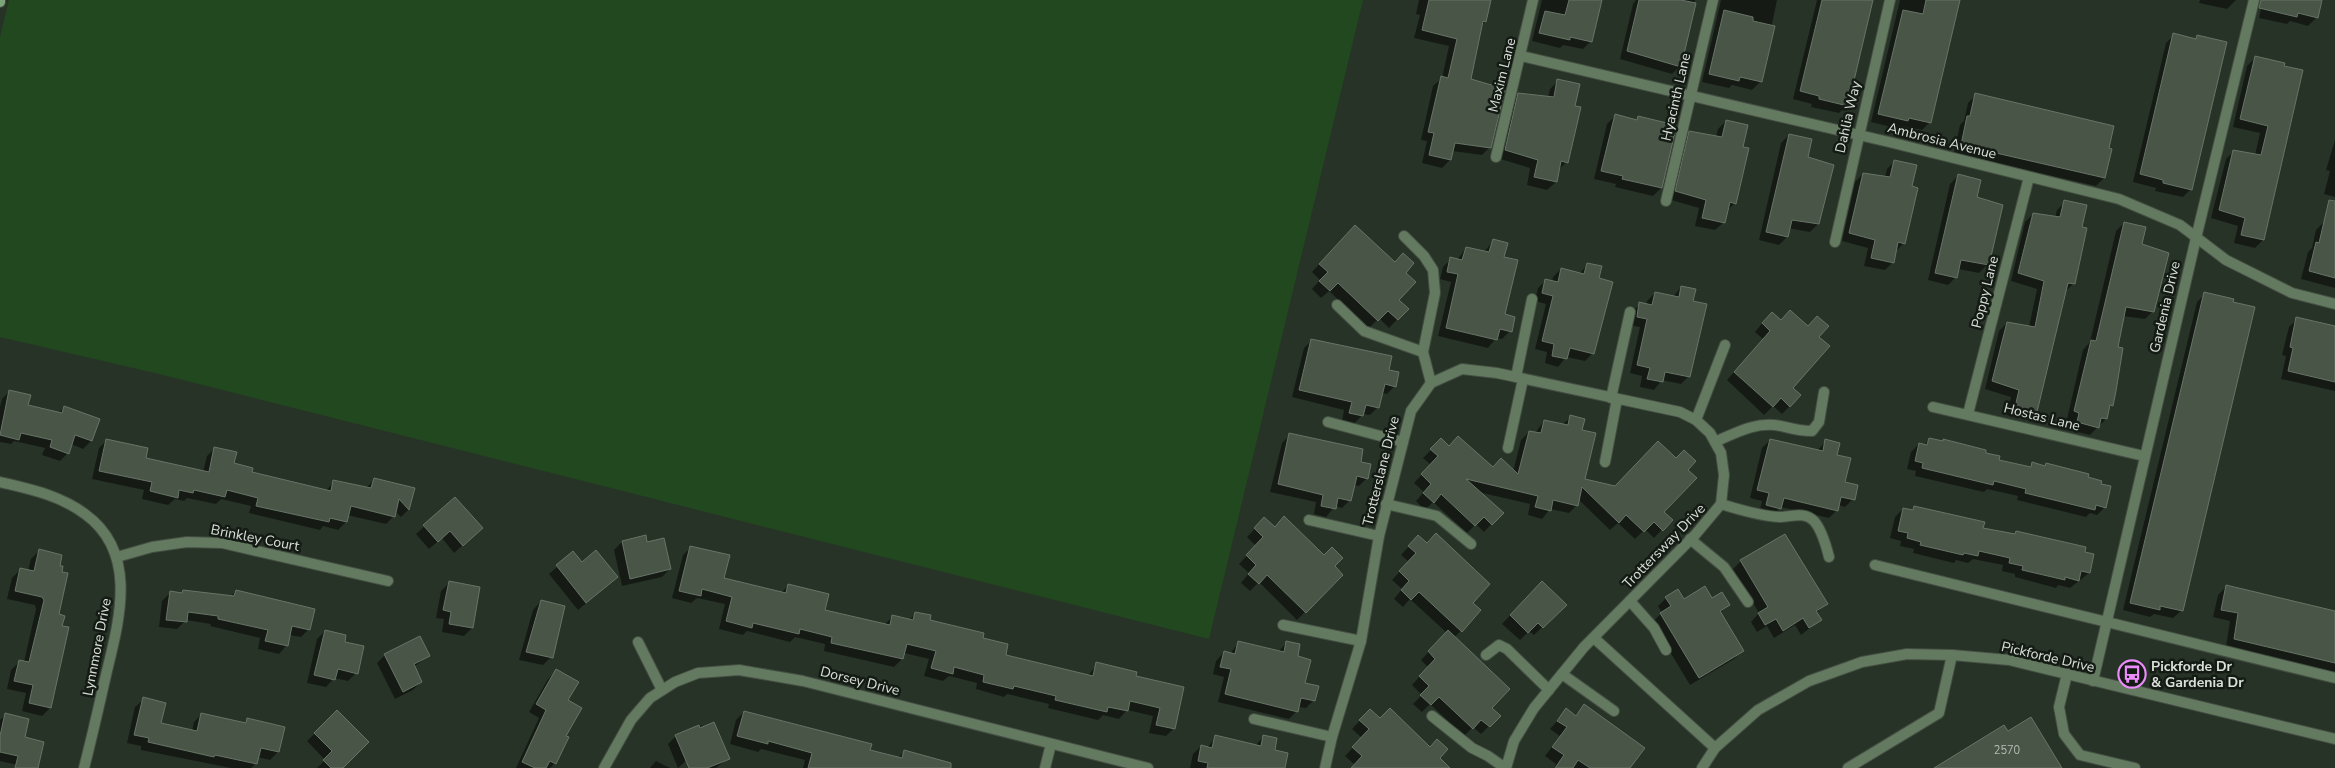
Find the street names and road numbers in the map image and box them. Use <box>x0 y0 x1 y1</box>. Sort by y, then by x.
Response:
street label: Maxim Lane <box>1484 36 1520 114</box>
street label: Hyacinth Lane <box>1657 51 1695 143</box>
street label: Dahlia Way <box>1830 78 1866 155</box>
street label: Ambrosia Avenue <box>1886 118 1998 164</box>
street label: Poppy Lane <box>1967 254 2003 330</box>
street label: Gardenia Drive <box>2145 259 2185 355</box>
street label: Hostas Lane <box>2002 398 2082 436</box>
street label: Trotterslane Drive <box>1358 414 1404 528</box>
street label: Trottersway Drive <box>1618 499 1710 593</box>
street label: Brinkley Court <box>209 520 301 556</box>
street label: Lynnmore Drive <box>78 597 116 697</box>
street label: Pickforde Drive <box>1999 637 2097 677</box>
street label: Dorsey Drive <box>818 662 902 700</box>

